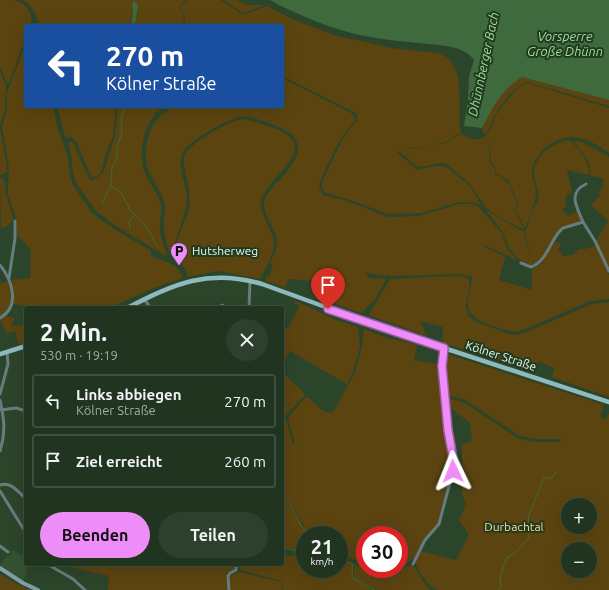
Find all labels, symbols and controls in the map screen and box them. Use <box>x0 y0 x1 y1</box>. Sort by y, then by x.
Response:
water label: Dhünnberger Bach <box>465 11 501 117</box>
water label: Vorsperre Große Dhünn <box>527 29 603 59</box>
icon: left <box>40 40 92 92</box>
text: 270 m <box>106 40 184 71</box>
text: Kölner Straße <box>106 73 216 93</box>
parking icon: Hutsherweg <box>169 241 189 266</box>
place label: Hutsherweg <box>192 244 258 257</box>
pin <box>311 268 345 309</box>
icon: arrive <box>317 274 339 296</box>
text: 2 Min. <box>40 319 107 346</box>
button: close <box>226 319 268 361</box>
street label: Kölner Straße <box>464 338 538 373</box>
text: 530 m · 19:19 <box>40 348 118 362</box>
text: Links abbiegen <box>76 386 181 403</box>
icon: left <box>42 390 64 412</box>
text: 270 m <box>224 393 266 410</box>
text: Kölner Straße <box>76 403 156 417</box>
icon: arrive <box>42 450 64 472</box>
position arrow <box>432 450 474 492</box>
text: Ziel erreicht <box>76 453 162 470</box>
text: 260 m <box>224 453 266 470</box>
map controls <box>561 498 597 578</box>
button: + <box>561 498 597 534</box>
button: Beenden <box>40 512 150 558</box>
button: Teilen <box>158 512 268 558</box>
park label: Durbachtal <box>484 520 544 533</box>
speed limit sign: 30 <box>356 526 408 578</box>
text: 21 <box>311 535 333 558</box>
button: − <box>561 542 597 578</box>
text: km/h <box>310 556 334 567</box>

